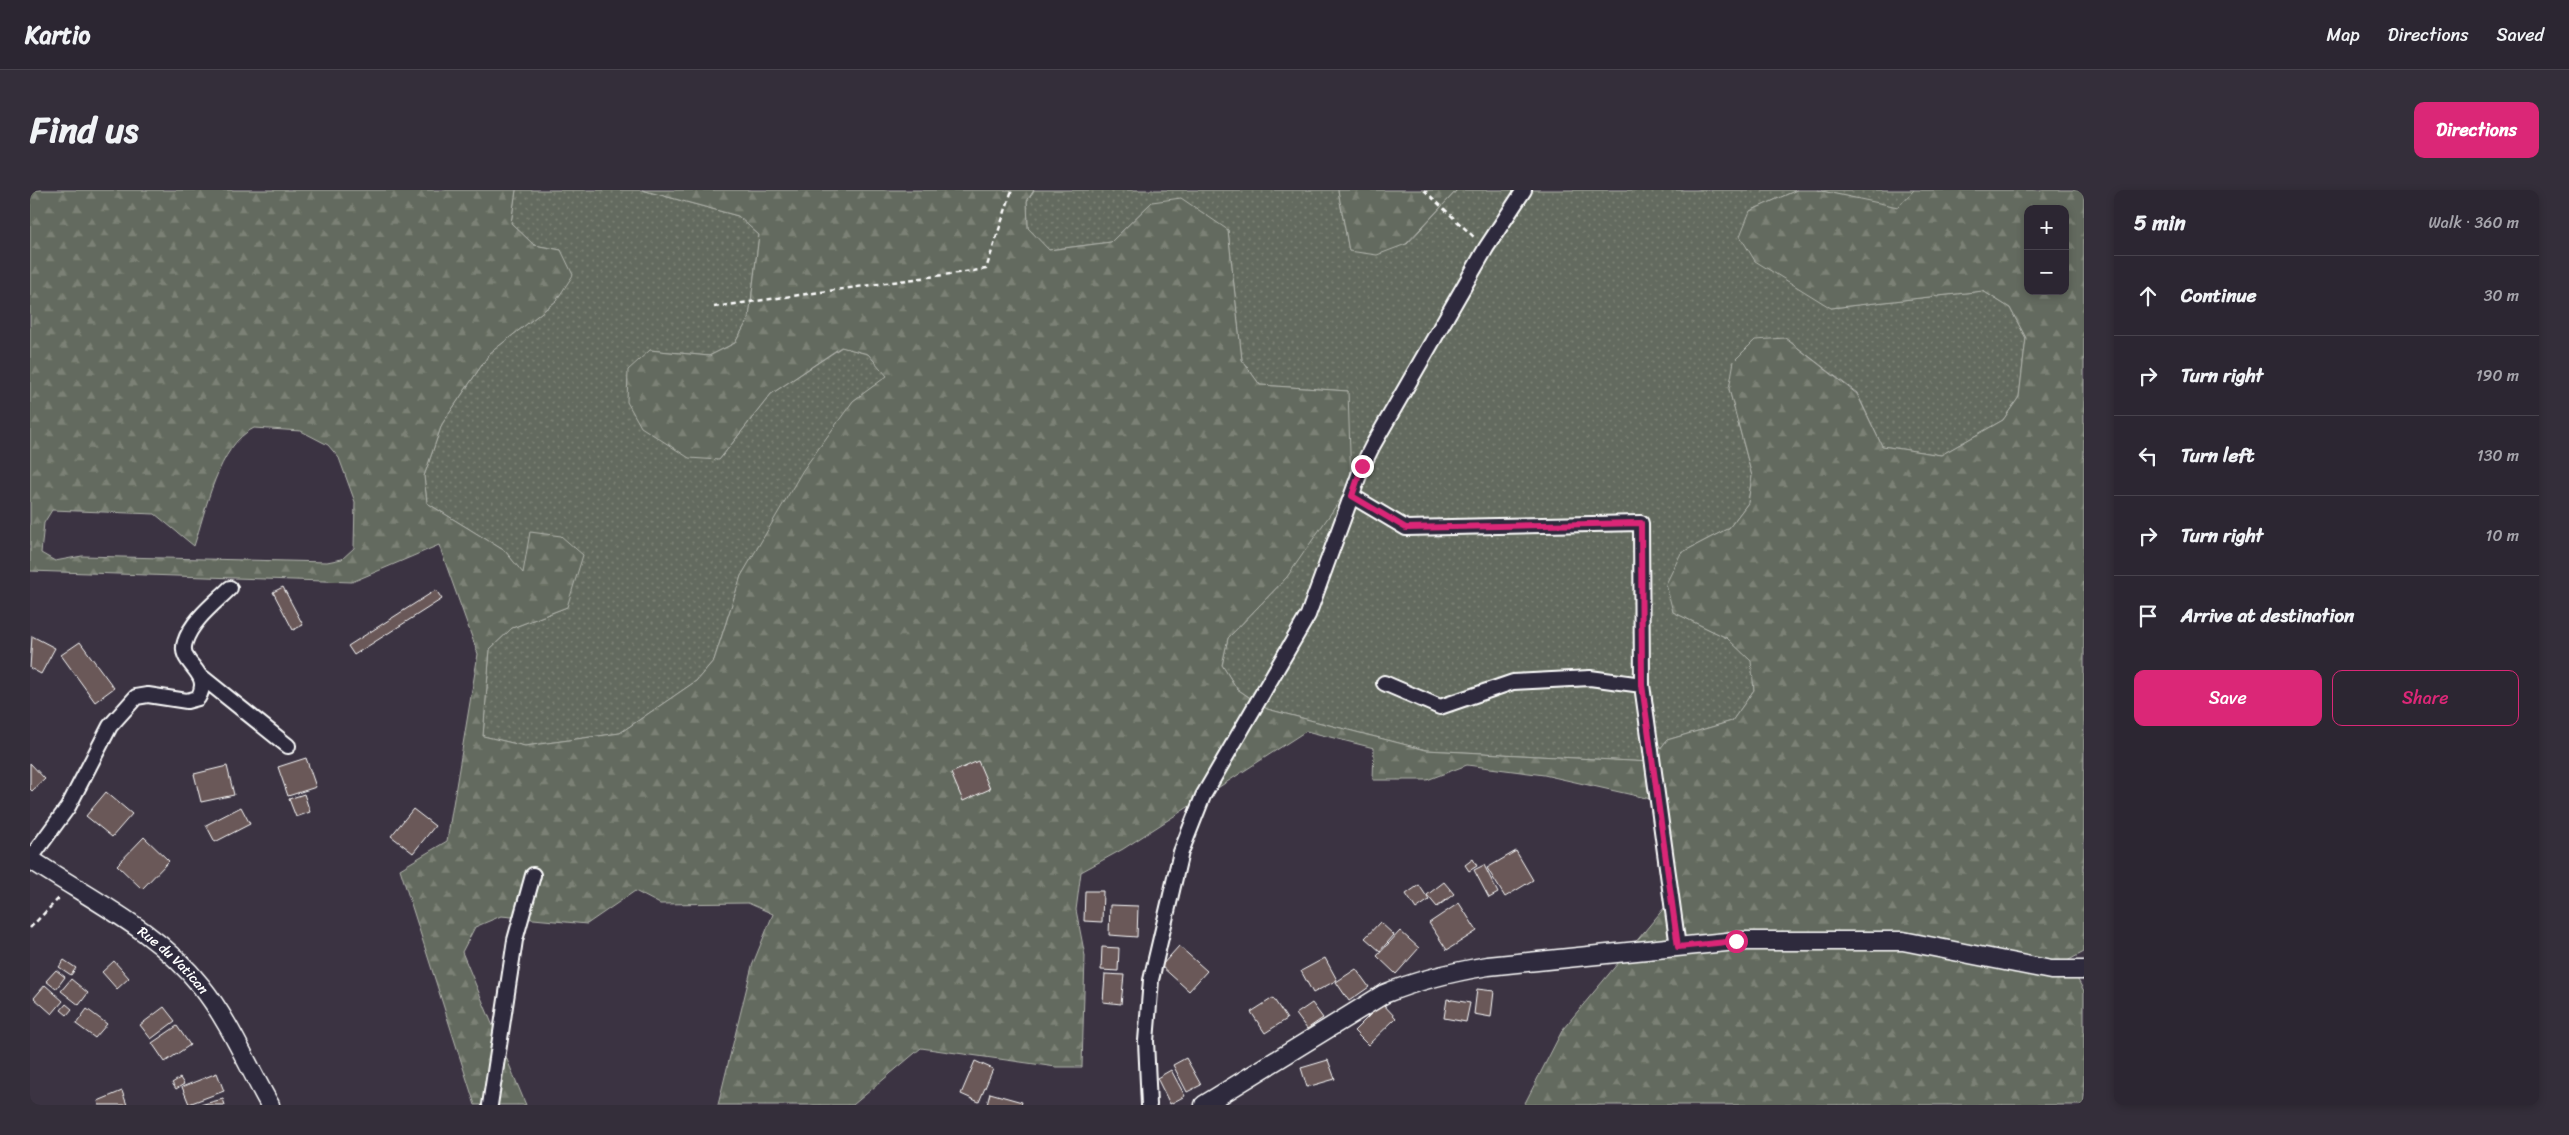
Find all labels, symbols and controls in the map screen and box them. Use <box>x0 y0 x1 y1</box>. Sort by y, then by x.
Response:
text: Kartio <box>25 14 90 56</box>
text: Map <box>2327 19 2360 51</box>
text: Directions <box>2388 19 2469 51</box>
text: Saved <box>2497 19 2544 51</box>
text: Find us <box>30 99 138 161</box>
button: Directions <box>2414 102 2539 158</box>
text: 5 min <box>2134 204 2186 242</box>
map controls <box>2024 205 2069 295</box>
button: + <box>2024 205 2069 250</box>
text: Walk · 360 m <box>2429 208 2519 237</box>
button: − <box>2024 250 2069 295</box>
text: Continue <box>2181 279 2257 312</box>
text: 30 m <box>2484 281 2519 310</box>
icon: ahead <box>2134 282 2162 310</box>
text: Turn right <box>2181 359 2263 392</box>
text: 190 m <box>2476 361 2519 390</box>
icon: right <box>2134 362 2162 390</box>
text: Turn left <box>2181 439 2254 472</box>
text: 130 m <box>2477 441 2519 470</box>
icon: left <box>2134 442 2162 470</box>
route end <box>1351 455 1374 478</box>
text: Turn right <box>2181 519 2263 552</box>
text: 10 m <box>2486 521 2519 550</box>
icon: right <box>2134 522 2162 550</box>
text: Arrive at destination <box>2181 599 2354 632</box>
icon: arrive <box>2134 602 2162 630</box>
button: Save <box>2134 670 2322 726</box>
button: Share <box>2332 670 2519 726</box>
street label: Rue du Vatican <box>132 920 215 1000</box>
route start <box>1725 930 1748 953</box>

